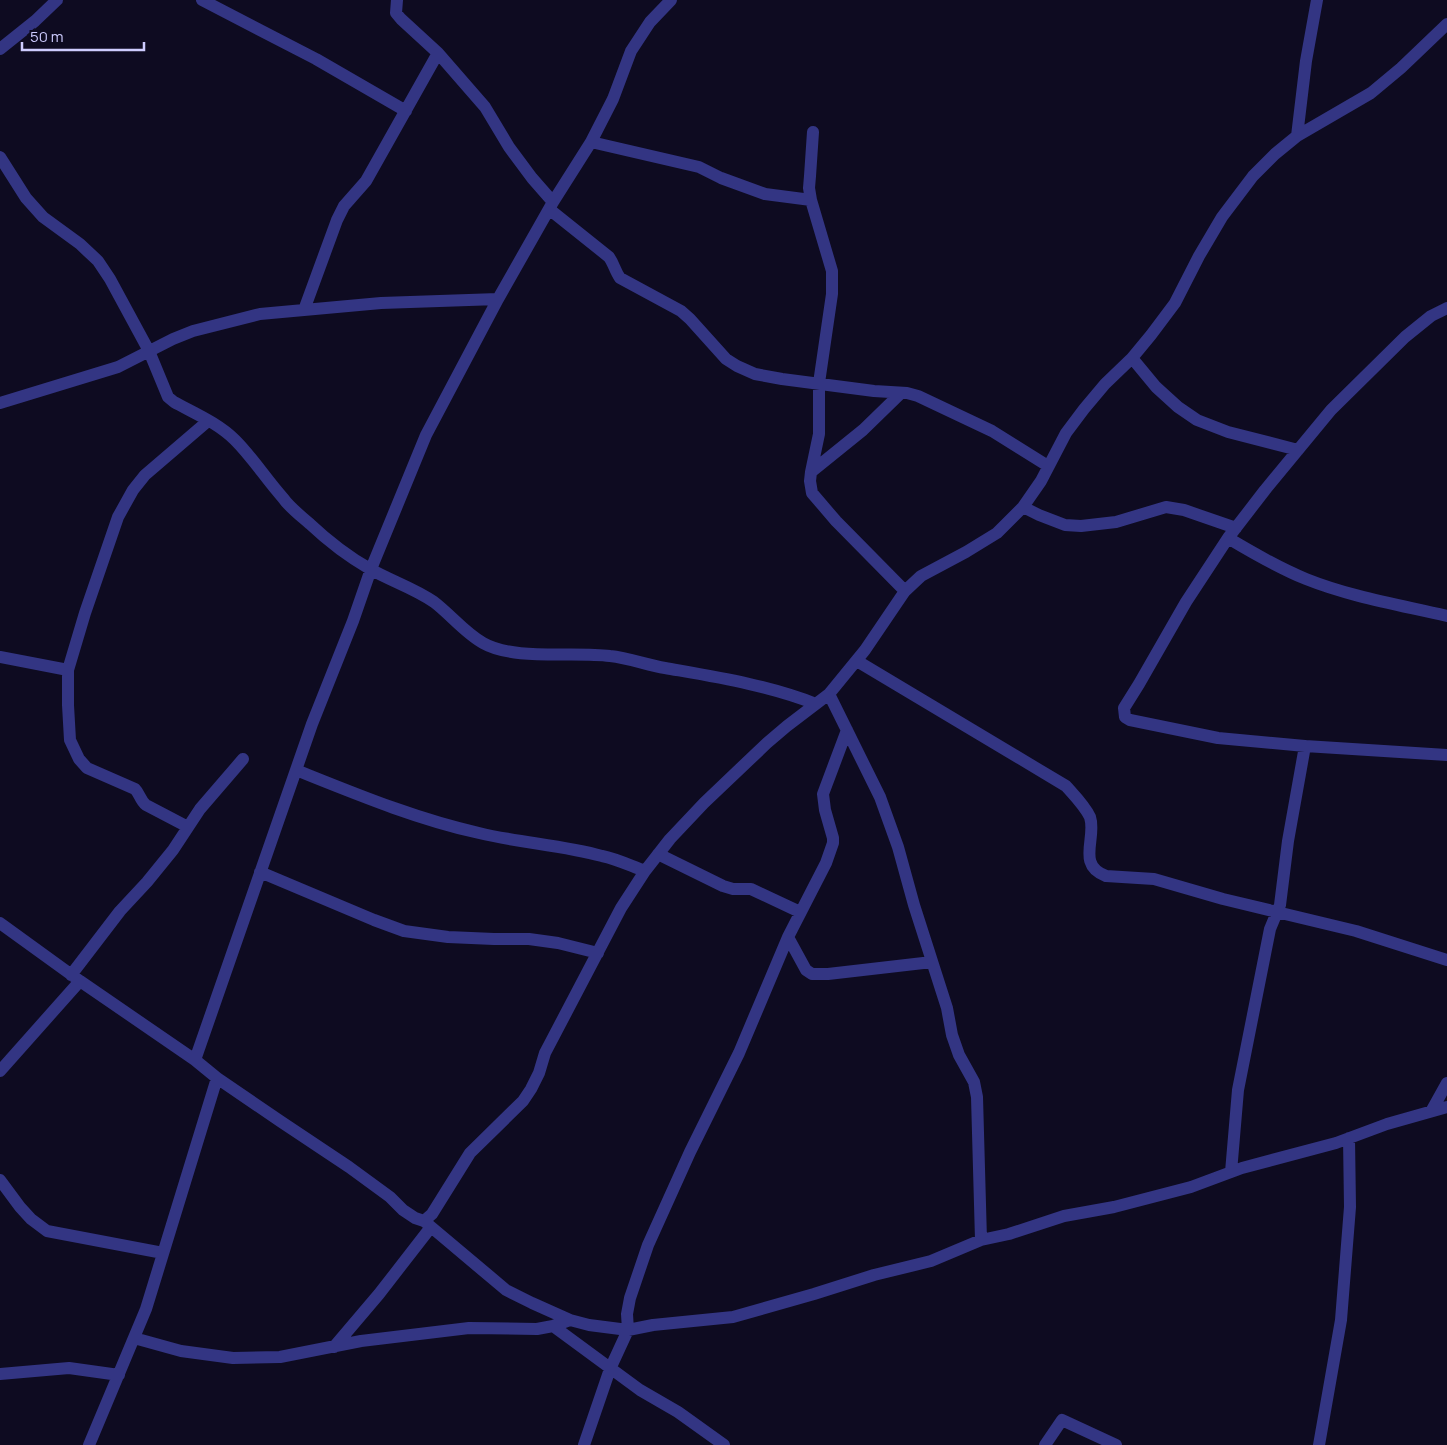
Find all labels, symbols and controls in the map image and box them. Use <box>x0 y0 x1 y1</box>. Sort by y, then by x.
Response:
scale bar <box>22 20 145 52</box>
text: 50 m <box>30 26 64 47</box>

